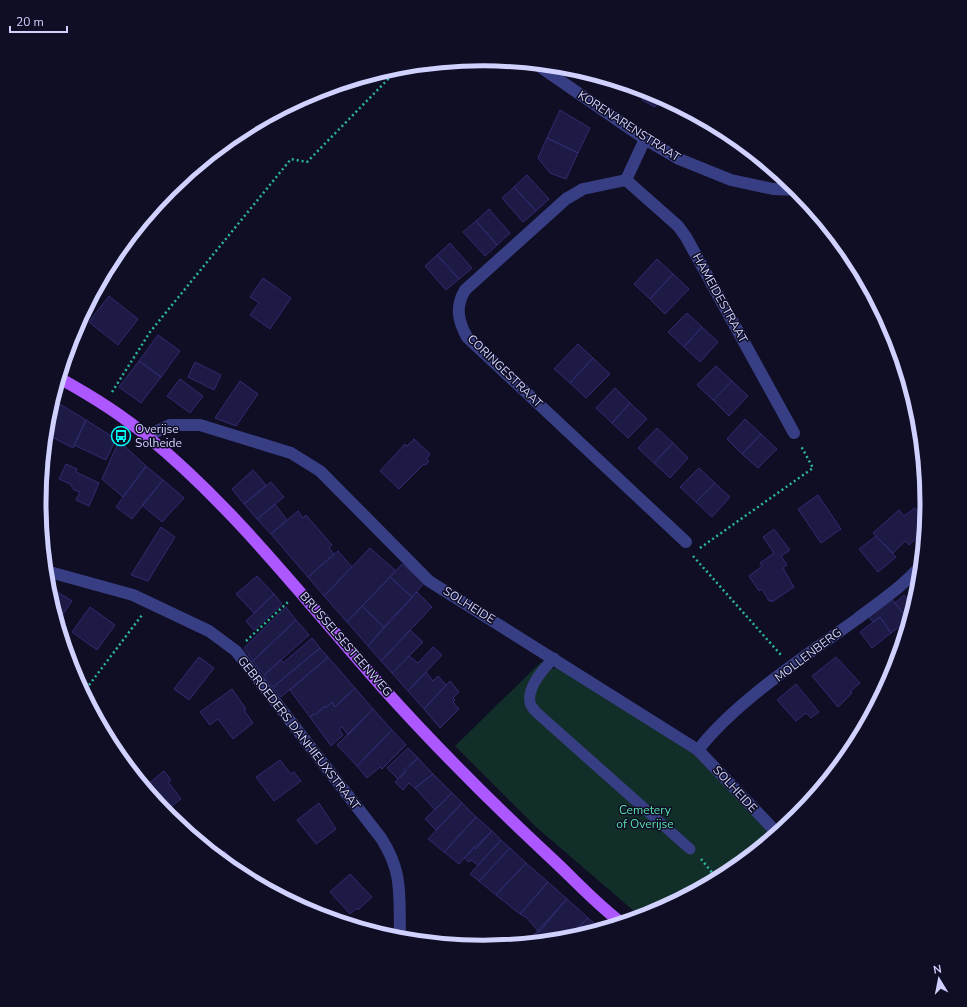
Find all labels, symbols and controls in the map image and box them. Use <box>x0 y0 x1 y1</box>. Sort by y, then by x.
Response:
scale bar <box>10 8 67 34</box>
text: 20 m <box>16 14 44 30</box>
street label: KORENARENSTRAAT <box>575 87 684 166</box>
street label: HAMEIDESTRAAT <box>689 250 752 346</box>
street label: CORINGESTRAAT <box>464 331 547 412</box>
place label: Overijse Solheide <box>135 421 182 451</box>
bus stop icon: Overijse Solheide <box>110 425 132 447</box>
street label: SOLHEIDE <box>440 583 498 627</box>
street label: BRUSSELSESTEENWEG <box>296 588 396 700</box>
street label: MOLLENBERG <box>771 624 845 686</box>
street label: GEBROEDERS DANHIEUXSTRAAT <box>234 653 364 814</box>
street label: SOLHEIDE <box>709 762 761 816</box>
park label: Cemetery of Overijse <box>616 802 674 832</box>
north arrow <box>919 959 959 999</box>
text: N <box>932 962 943 978</box>

